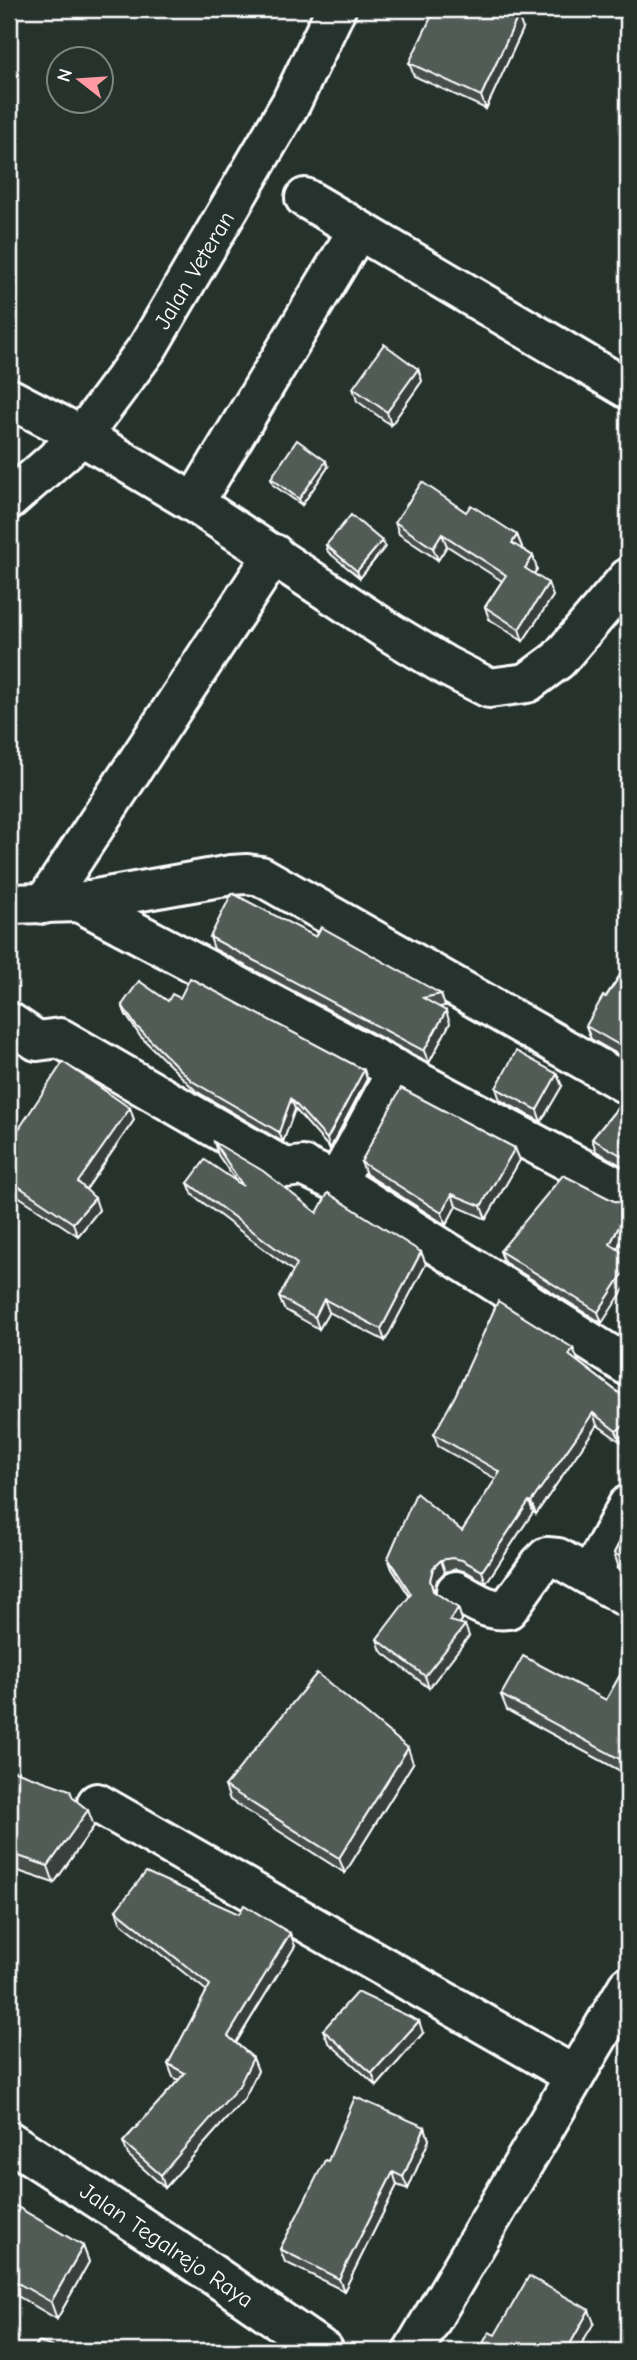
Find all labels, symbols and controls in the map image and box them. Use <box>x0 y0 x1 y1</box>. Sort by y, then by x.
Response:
north arrow <box>46 46 116 116</box>
text: N <box>52 66 77 84</box>
street label: Jalan Veteran <box>149 206 240 334</box>
street label: Jalan Tegalrejo Raya <box>75 2177 258 2313</box>

